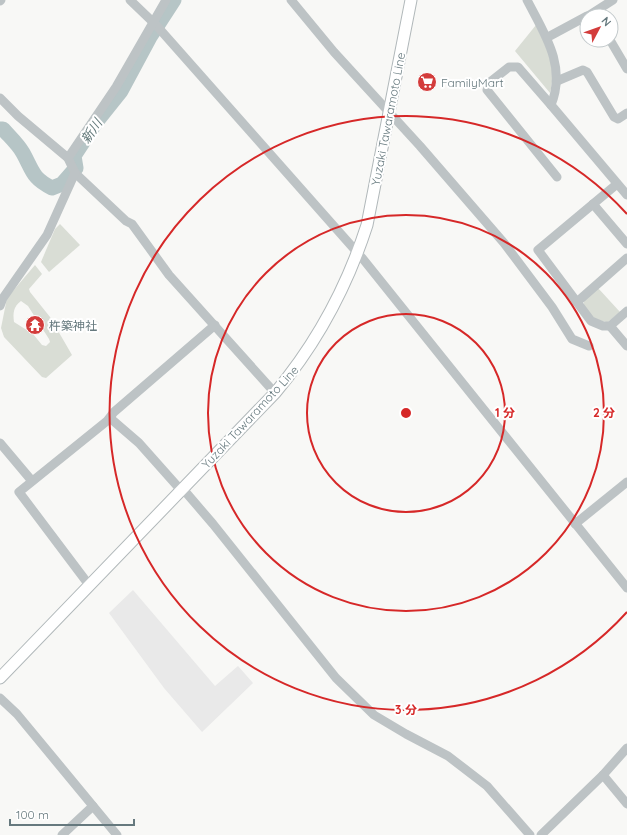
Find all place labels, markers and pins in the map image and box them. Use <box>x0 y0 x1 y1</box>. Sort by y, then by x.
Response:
supermarket icon: FamilyMart <box>416 71 438 93</box>
place label: FamilyMart <box>441 75 504 90</box>
temple icon: 杵築神社 <box>24 314 46 336</box>
place label: 杵築神社 <box>49 318 97 333</box>
centre of rings <box>399 406 413 420</box>

